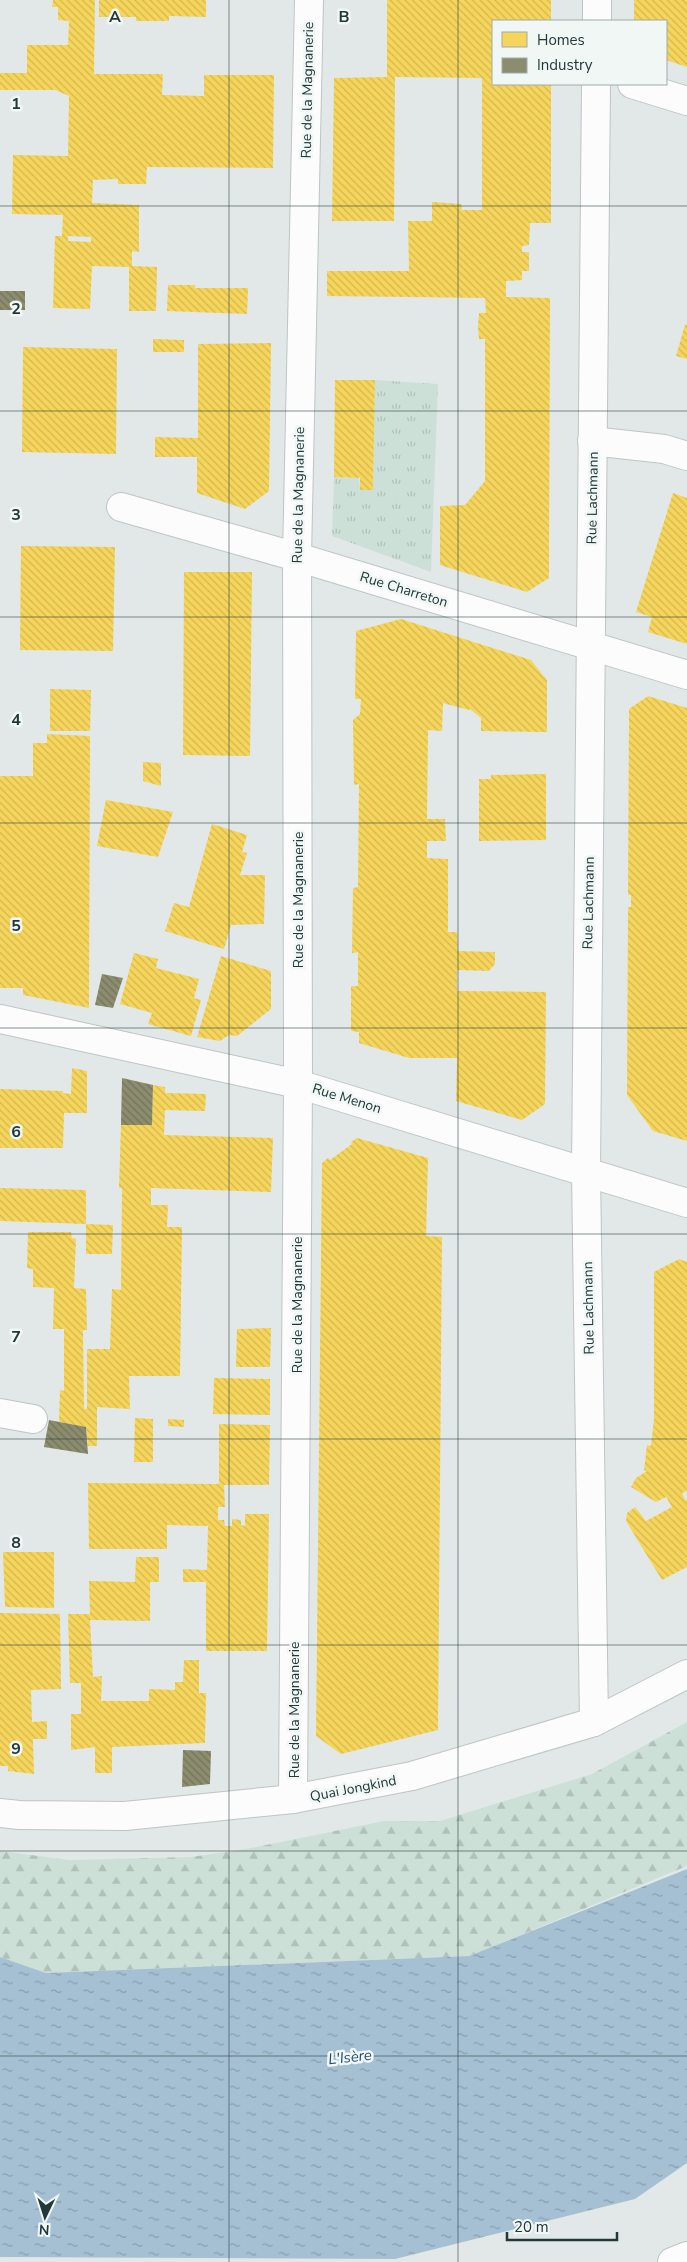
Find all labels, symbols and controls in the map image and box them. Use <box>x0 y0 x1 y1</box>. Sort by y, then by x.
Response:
text: A <box>109 6 121 28</box>
text: B <box>338 6 350 28</box>
legend <box>492 20 667 85</box>
street label: Rue de la Magnanerie <box>297 21 318 159</box>
text: Homes <box>537 30 585 50</box>
text: Industry <box>537 55 593 75</box>
text: 1 <box>11 93 21 115</box>
text: 2 <box>11 298 21 320</box>
street label: Rue de la Magnanerie <box>288 426 309 564</box>
street label: Rue Lachmann <box>582 451 603 545</box>
text: 3 <box>11 504 21 526</box>
street label: Rue Charreton <box>358 567 450 612</box>
text: 4 <box>11 709 21 731</box>
street label: Rue de la Magnanerie <box>289 832 308 968</box>
street label: Rue Lachmann <box>578 856 599 950</box>
text: 5 <box>11 915 21 937</box>
street label: Rue Menon <box>310 1079 384 1118</box>
text: 6 <box>11 1121 21 1143</box>
street label: Rue de la Magnanerie <box>288 1237 307 1373</box>
street label: Rue Lachmann <box>578 1261 599 1355</box>
text: 7 <box>11 1326 21 1348</box>
text: 8 <box>11 1532 21 1554</box>
street label: Rue de la Magnanerie <box>285 1642 304 1778</box>
text: 9 <box>11 1738 21 1760</box>
street label: Quai Jongkind <box>308 1771 398 1806</box>
water label: L'Isère <box>327 2045 373 2069</box>
north arrow <box>20 2192 70 2242</box>
scale bar <box>507 2210 617 2242</box>
text: 20 m <box>514 2217 549 2237</box>
text: N <box>38 2220 50 2239</box>

